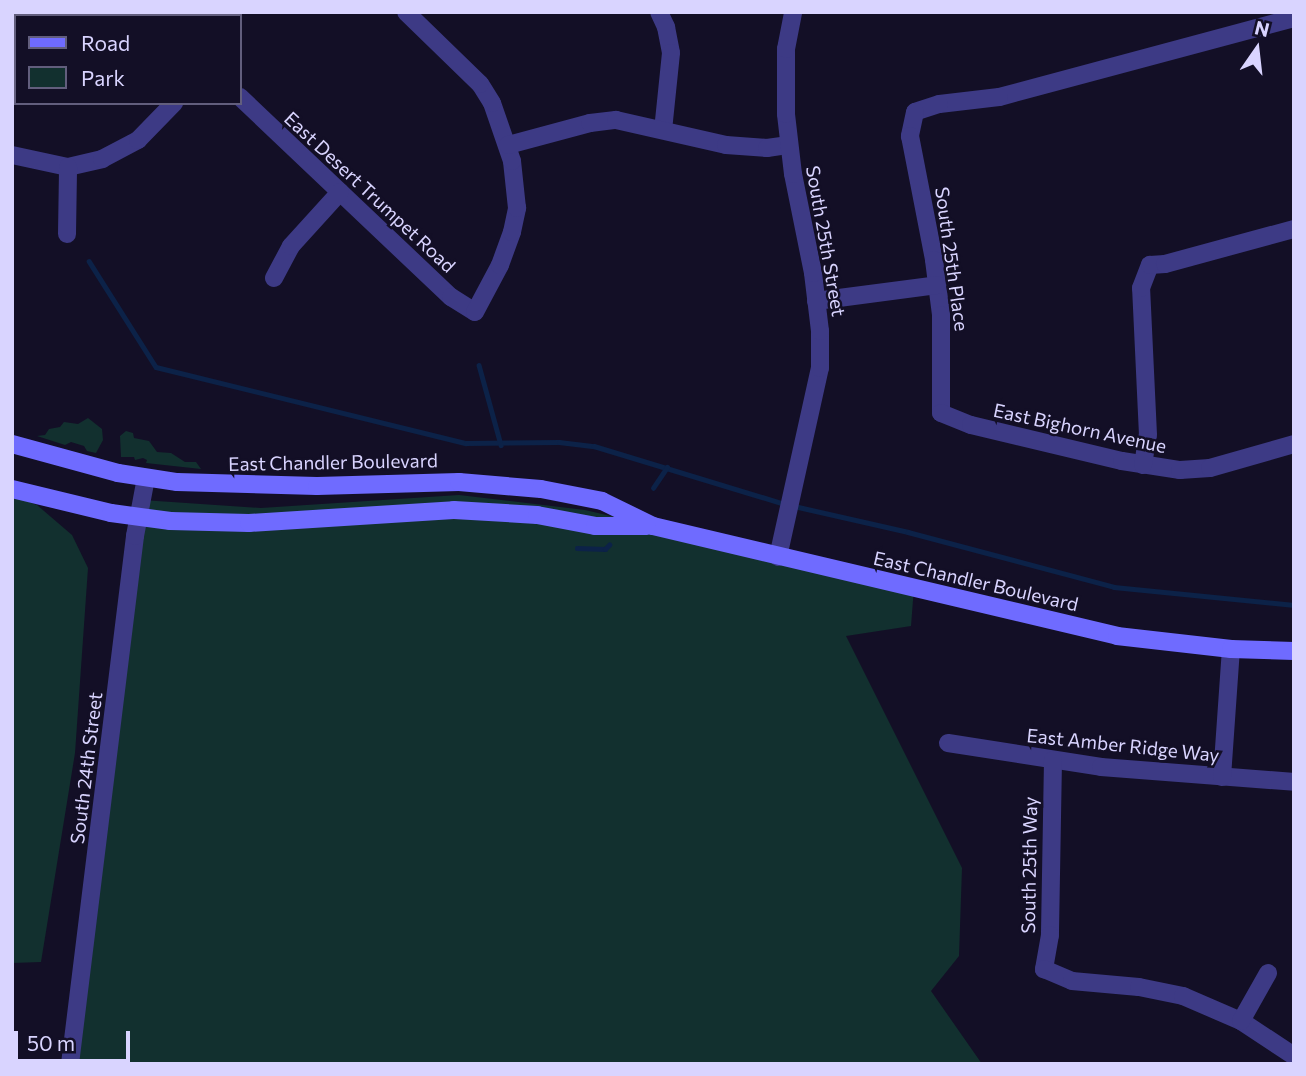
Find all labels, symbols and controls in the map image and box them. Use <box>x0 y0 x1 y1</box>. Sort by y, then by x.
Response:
legend <box>14 14 242 105</box>
north arrow <box>1222 14 1292 84</box>
text: N <box>1252 15 1272 41</box>
text: Road <box>81 30 130 55</box>
text: Park <box>81 65 125 90</box>
street label: East Desert Trumpet Road <box>280 107 460 277</box>
street label: South 25th Street <box>801 164 851 318</box>
street label: South 25th Place <box>931 185 973 333</box>
street label: East Bighorn Avenue <box>991 399 1169 457</box>
street label: East Chandler Boulevard <box>228 449 438 475</box>
street label: East Chandler Boulevard <box>871 546 1081 616</box>
street label: South 24th Street <box>65 691 107 845</box>
street label: East Amber Ridge Way <box>1025 724 1221 766</box>
street label: South 25th Way <box>1016 796 1042 934</box>
scale bar <box>18 1016 133 1060</box>
text: 50 m <box>27 1030 75 1055</box>

